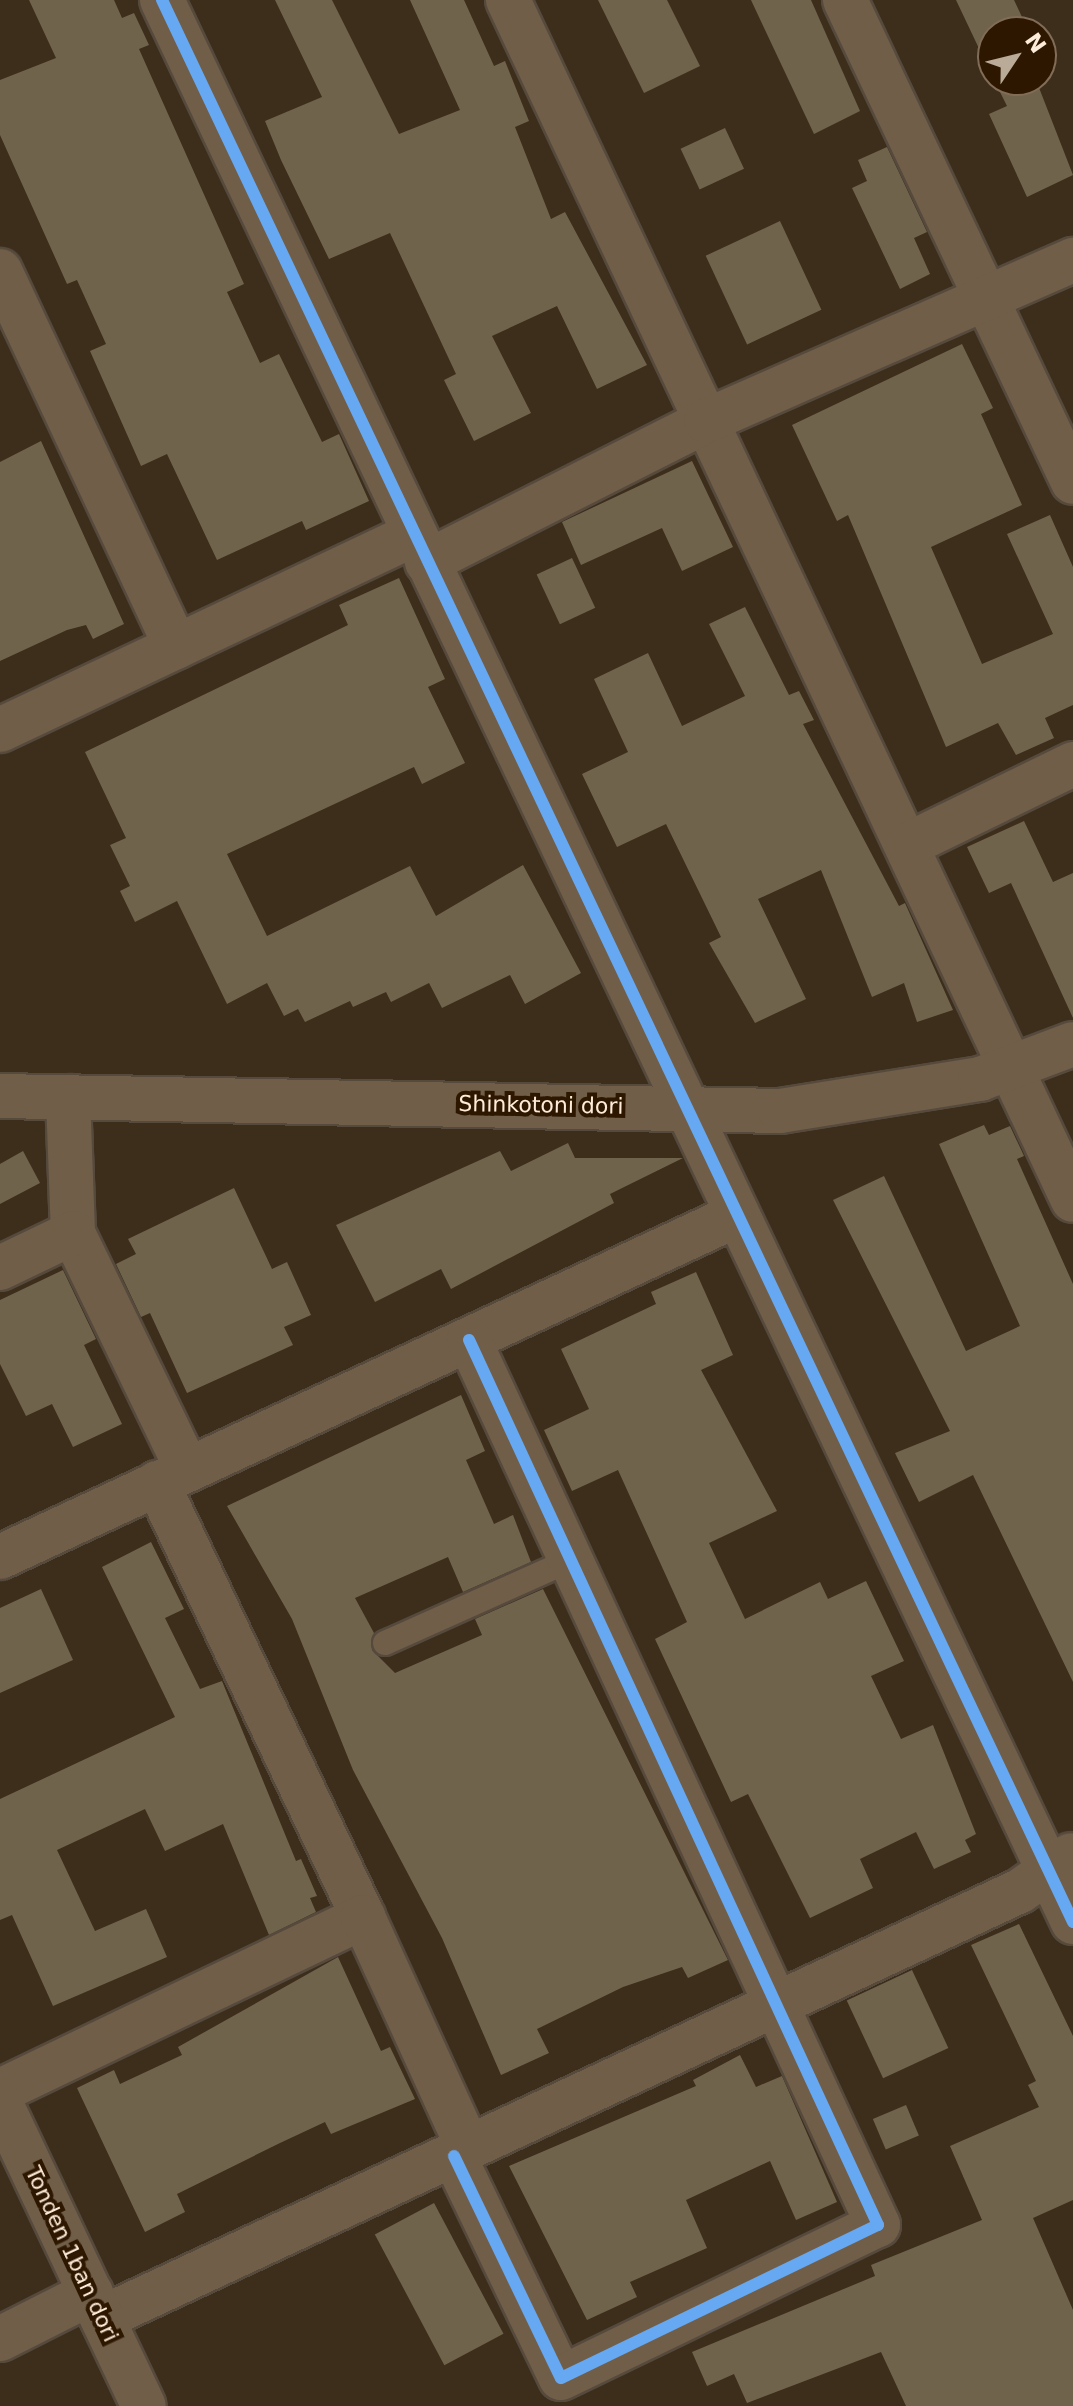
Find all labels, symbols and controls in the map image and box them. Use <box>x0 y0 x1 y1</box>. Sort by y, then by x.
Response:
north arrow <box>977 16 1057 96</box>
text: N <box>1020 28 1051 58</box>
street label: Shinkotoni dori <box>458 1090 624 1120</box>
street label: Tonden 1ban dori <box>20 2162 124 2346</box>

